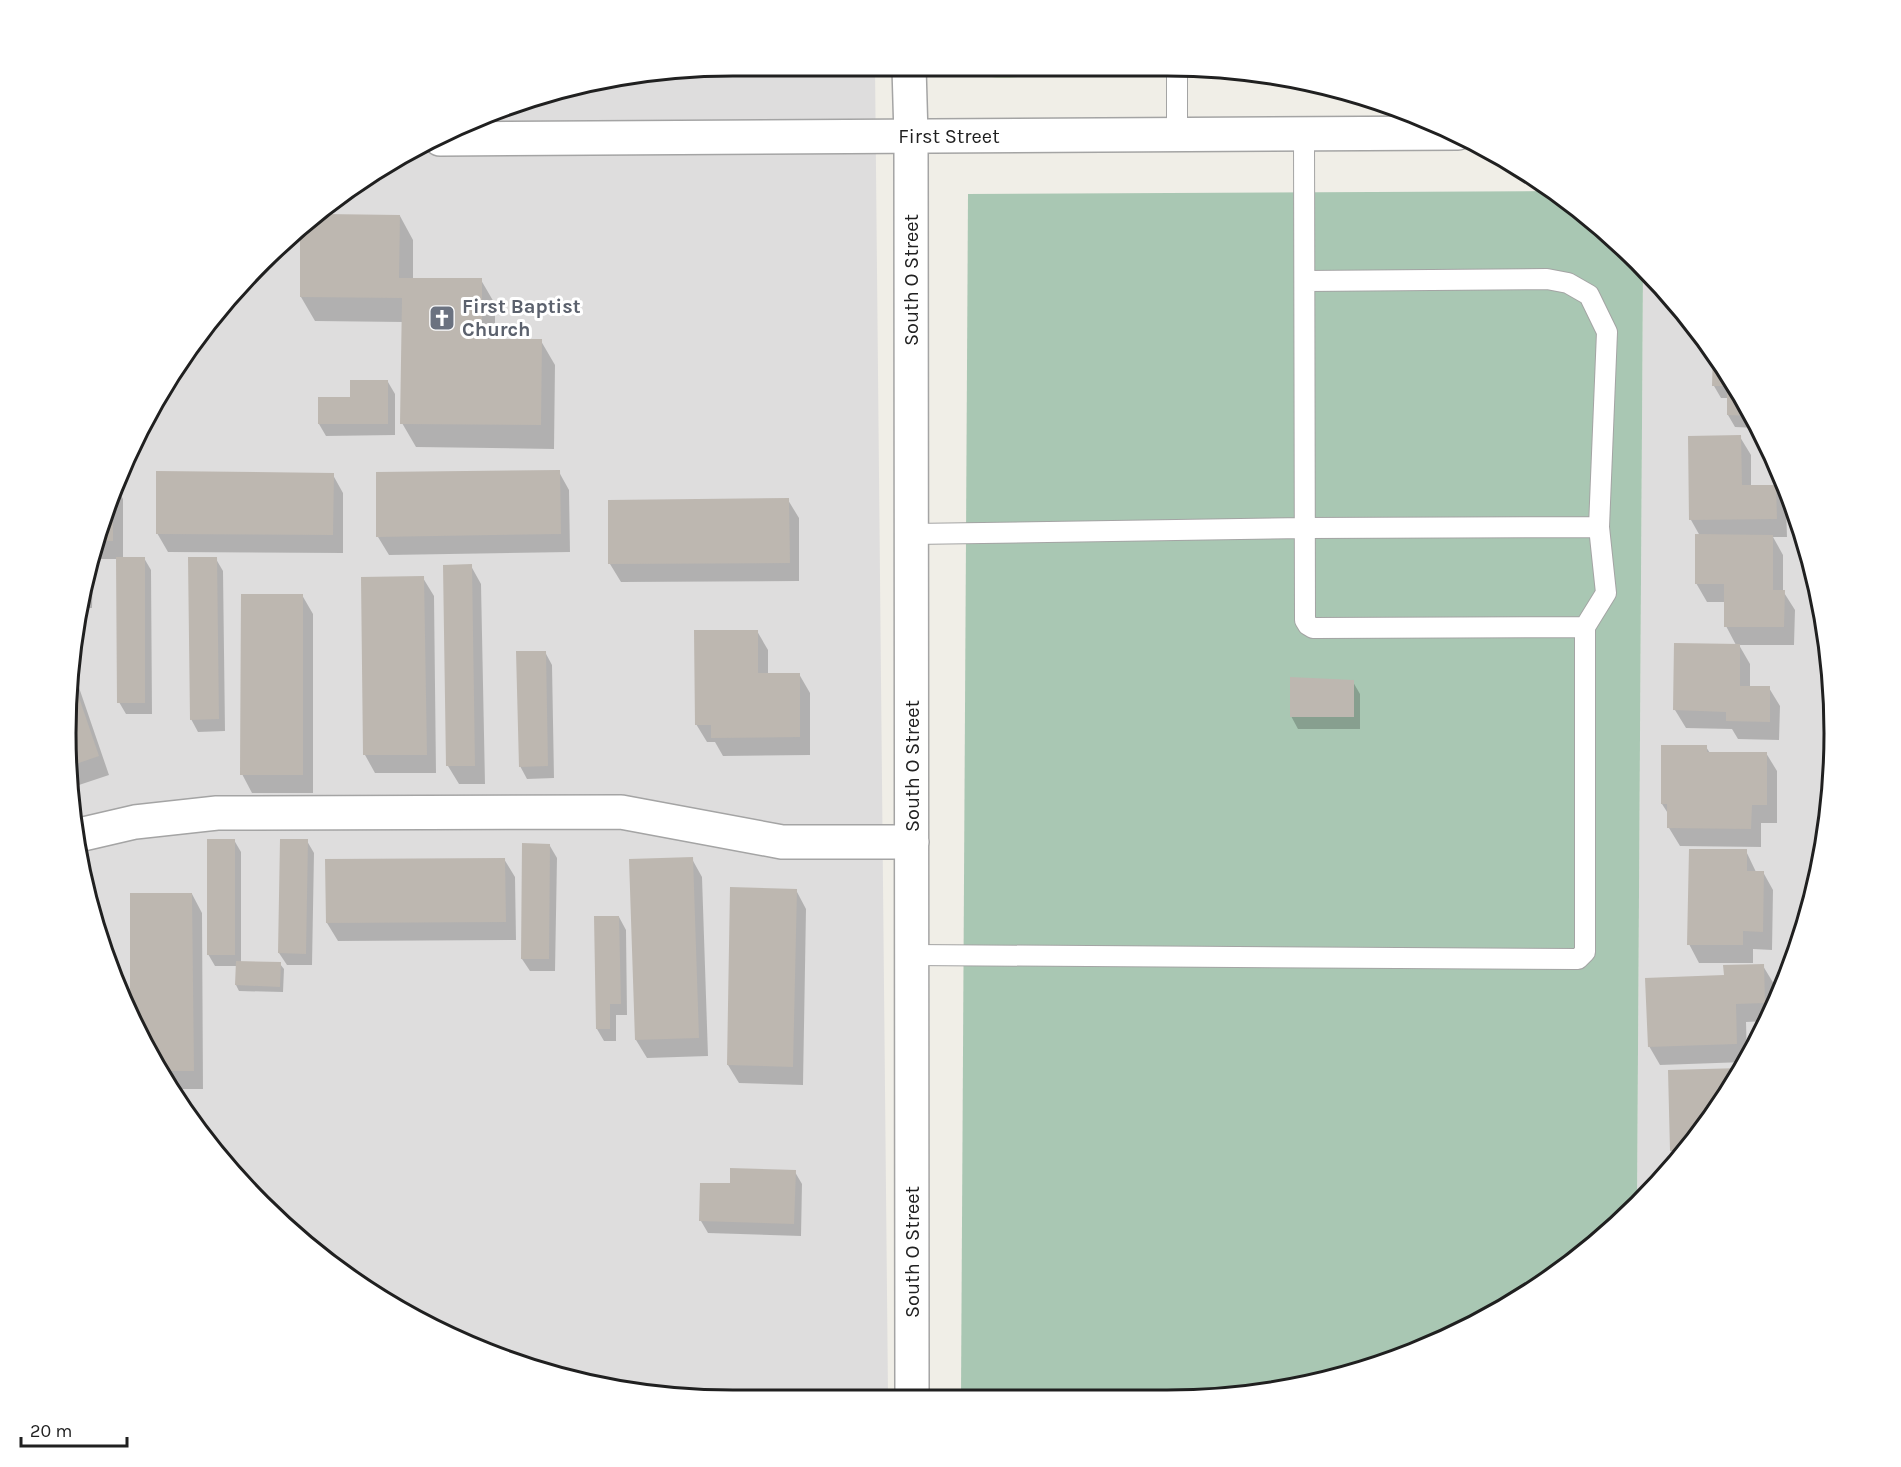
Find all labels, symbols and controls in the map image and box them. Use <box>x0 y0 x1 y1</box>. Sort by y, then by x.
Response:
street label: First Street <box>898 125 1000 148</box>
street label: South O Street <box>900 214 923 346</box>
place label: First Baptist Church <box>462 295 581 341</box>
church icon: First Baptist Church <box>427 303 457 333</box>
street label: South O Street <box>901 700 924 832</box>
street label: South O Street <box>901 1186 924 1318</box>
scale bar <box>21 1410 128 1448</box>
text: 20 m <box>30 1420 72 1442</box>

